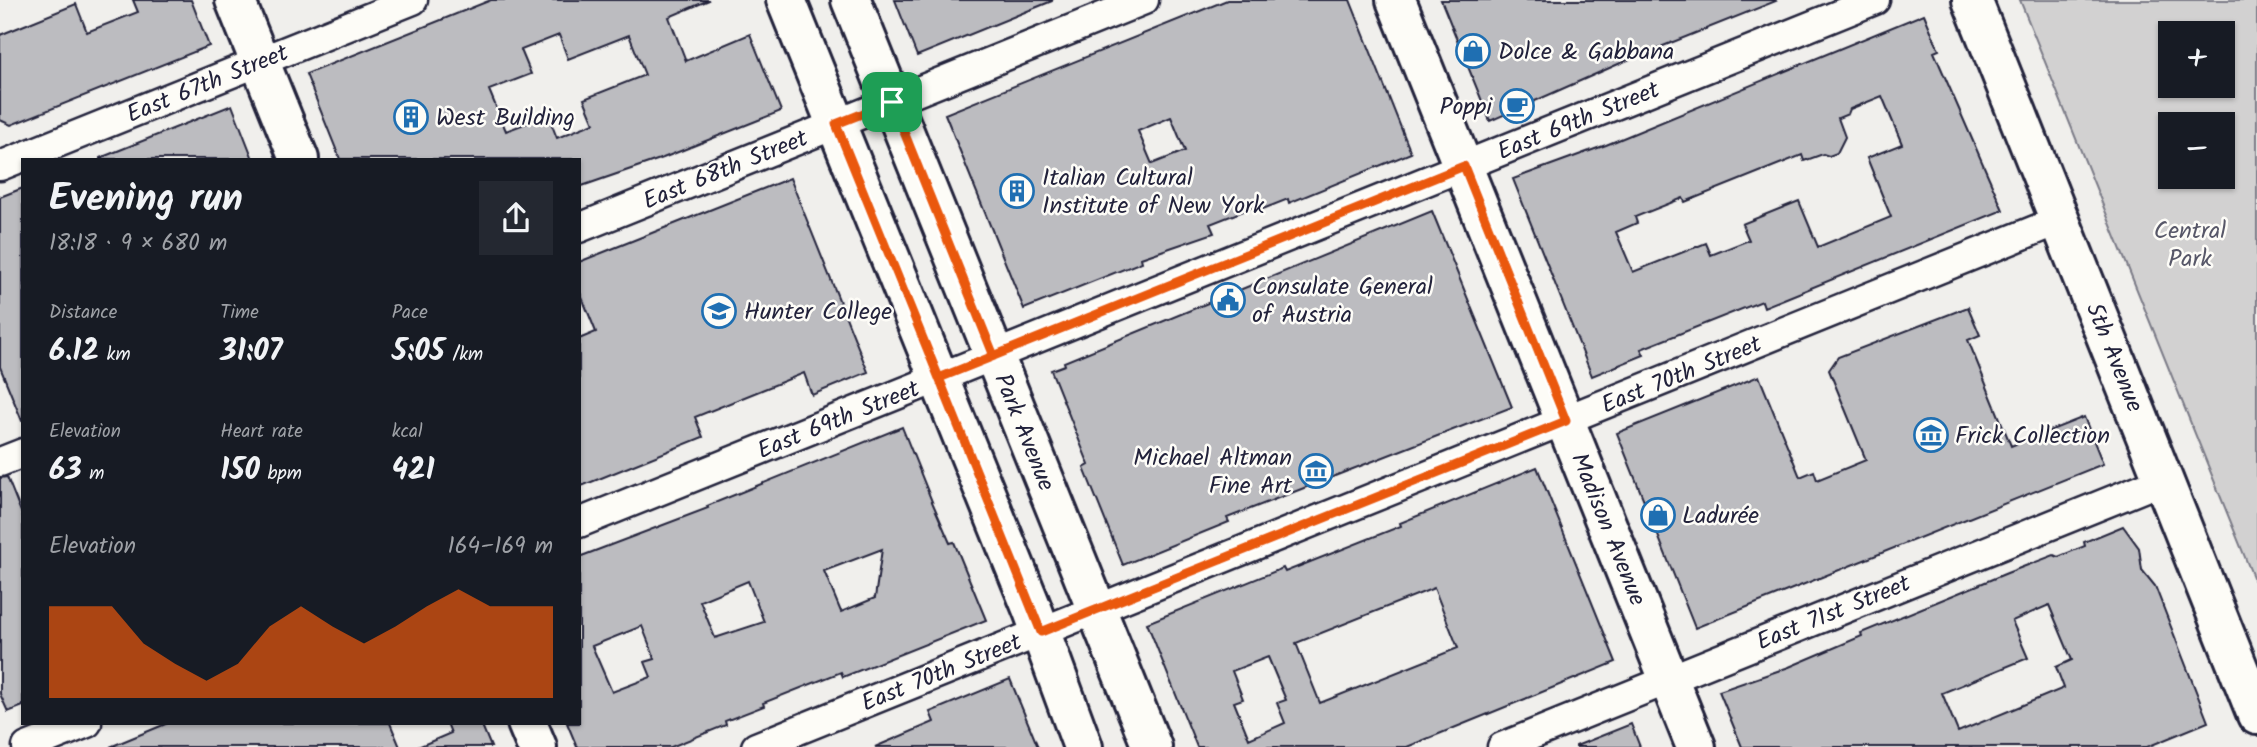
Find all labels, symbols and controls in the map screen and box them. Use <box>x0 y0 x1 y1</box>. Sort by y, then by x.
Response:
map controls <box>2158 21 2235 189</box>
button: + <box>2158 21 2235 98</box>
shop icon: Dolce & Gabbana <box>1454 32 1492 70</box>
place label: Dolce & Gabbana <box>1498 33 1674 72</box>
street label: East 67th Street <box>121 34 295 135</box>
street label: East 69th Street <box>1491 71 1666 172</box>
pin <box>862 72 922 132</box>
icon: arrive <box>873 83 911 121</box>
cafe icon: Poppi <box>1498 87 1536 125</box>
place label: Poppi <box>1439 88 1493 127</box>
building icon: West Building <box>392 98 430 136</box>
place label: West Building <box>436 99 575 138</box>
button: − <box>2158 112 2235 189</box>
street label: East 68th Street <box>637 119 815 221</box>
place label: Italian Cultural Institute of New York <box>1042 159 1265 226</box>
text: Evening run <box>49 170 243 230</box>
building icon: Italian Cultural Institute of New York <box>998 172 1036 210</box>
button: share <box>479 181 553 255</box>
park label: Central Park <box>2154 212 2226 279</box>
text: 18:18 · 9 × 680 m <box>49 226 227 262</box>
place label: Consulate General of Austria <box>1252 268 1433 335</box>
public building icon: Consulate General of Austria <box>1209 281 1247 319</box>
school or university icon: Hunter College <box>700 292 738 330</box>
place label: Hunter College <box>744 293 892 332</box>
street label: 5th Avenue <box>2074 297 2153 419</box>
text: Distance <box>49 298 117 328</box>
text: Time <box>220 298 259 328</box>
text: Pace <box>392 298 428 328</box>
street label: East 70th Street <box>1595 325 1768 425</box>
text: 6.12 <box>49 328 99 376</box>
text: 31:07 <box>220 328 283 376</box>
text: 5:05 <box>392 328 445 376</box>
text: km <box>99 340 131 370</box>
text: /km <box>445 340 483 370</box>
street label: Park Avenue <box>982 368 1065 497</box>
street label: East 69th Street <box>751 370 926 471</box>
museum icon: Frick Collection <box>1912 416 1950 454</box>
text: Elevation <box>49 417 121 447</box>
text: Heart rate <box>220 417 303 447</box>
text: kcal <box>392 417 423 447</box>
place label: Frick Collection <box>1955 417 2110 456</box>
place label: Michael Altman Fine Art <box>1133 439 1293 506</box>
text: 63 <box>49 447 82 495</box>
text: 150 <box>220 447 260 495</box>
text: 421 <box>392 447 435 495</box>
street label: Madison Avenue <box>1559 447 1656 612</box>
museum icon: Michael Altman Fine Art <box>1297 452 1335 490</box>
text: m <box>82 459 104 489</box>
text: bpm <box>260 459 302 489</box>
shop icon: Ladurée <box>1639 496 1677 534</box>
place label: Ladurée <box>1682 497 1759 536</box>
text: Elevation <box>49 529 136 565</box>
text: 164–169 m <box>448 529 553 565</box>
street label: East 71st Street <box>1751 565 1917 662</box>
street label: East 70th Street <box>855 623 1028 723</box>

